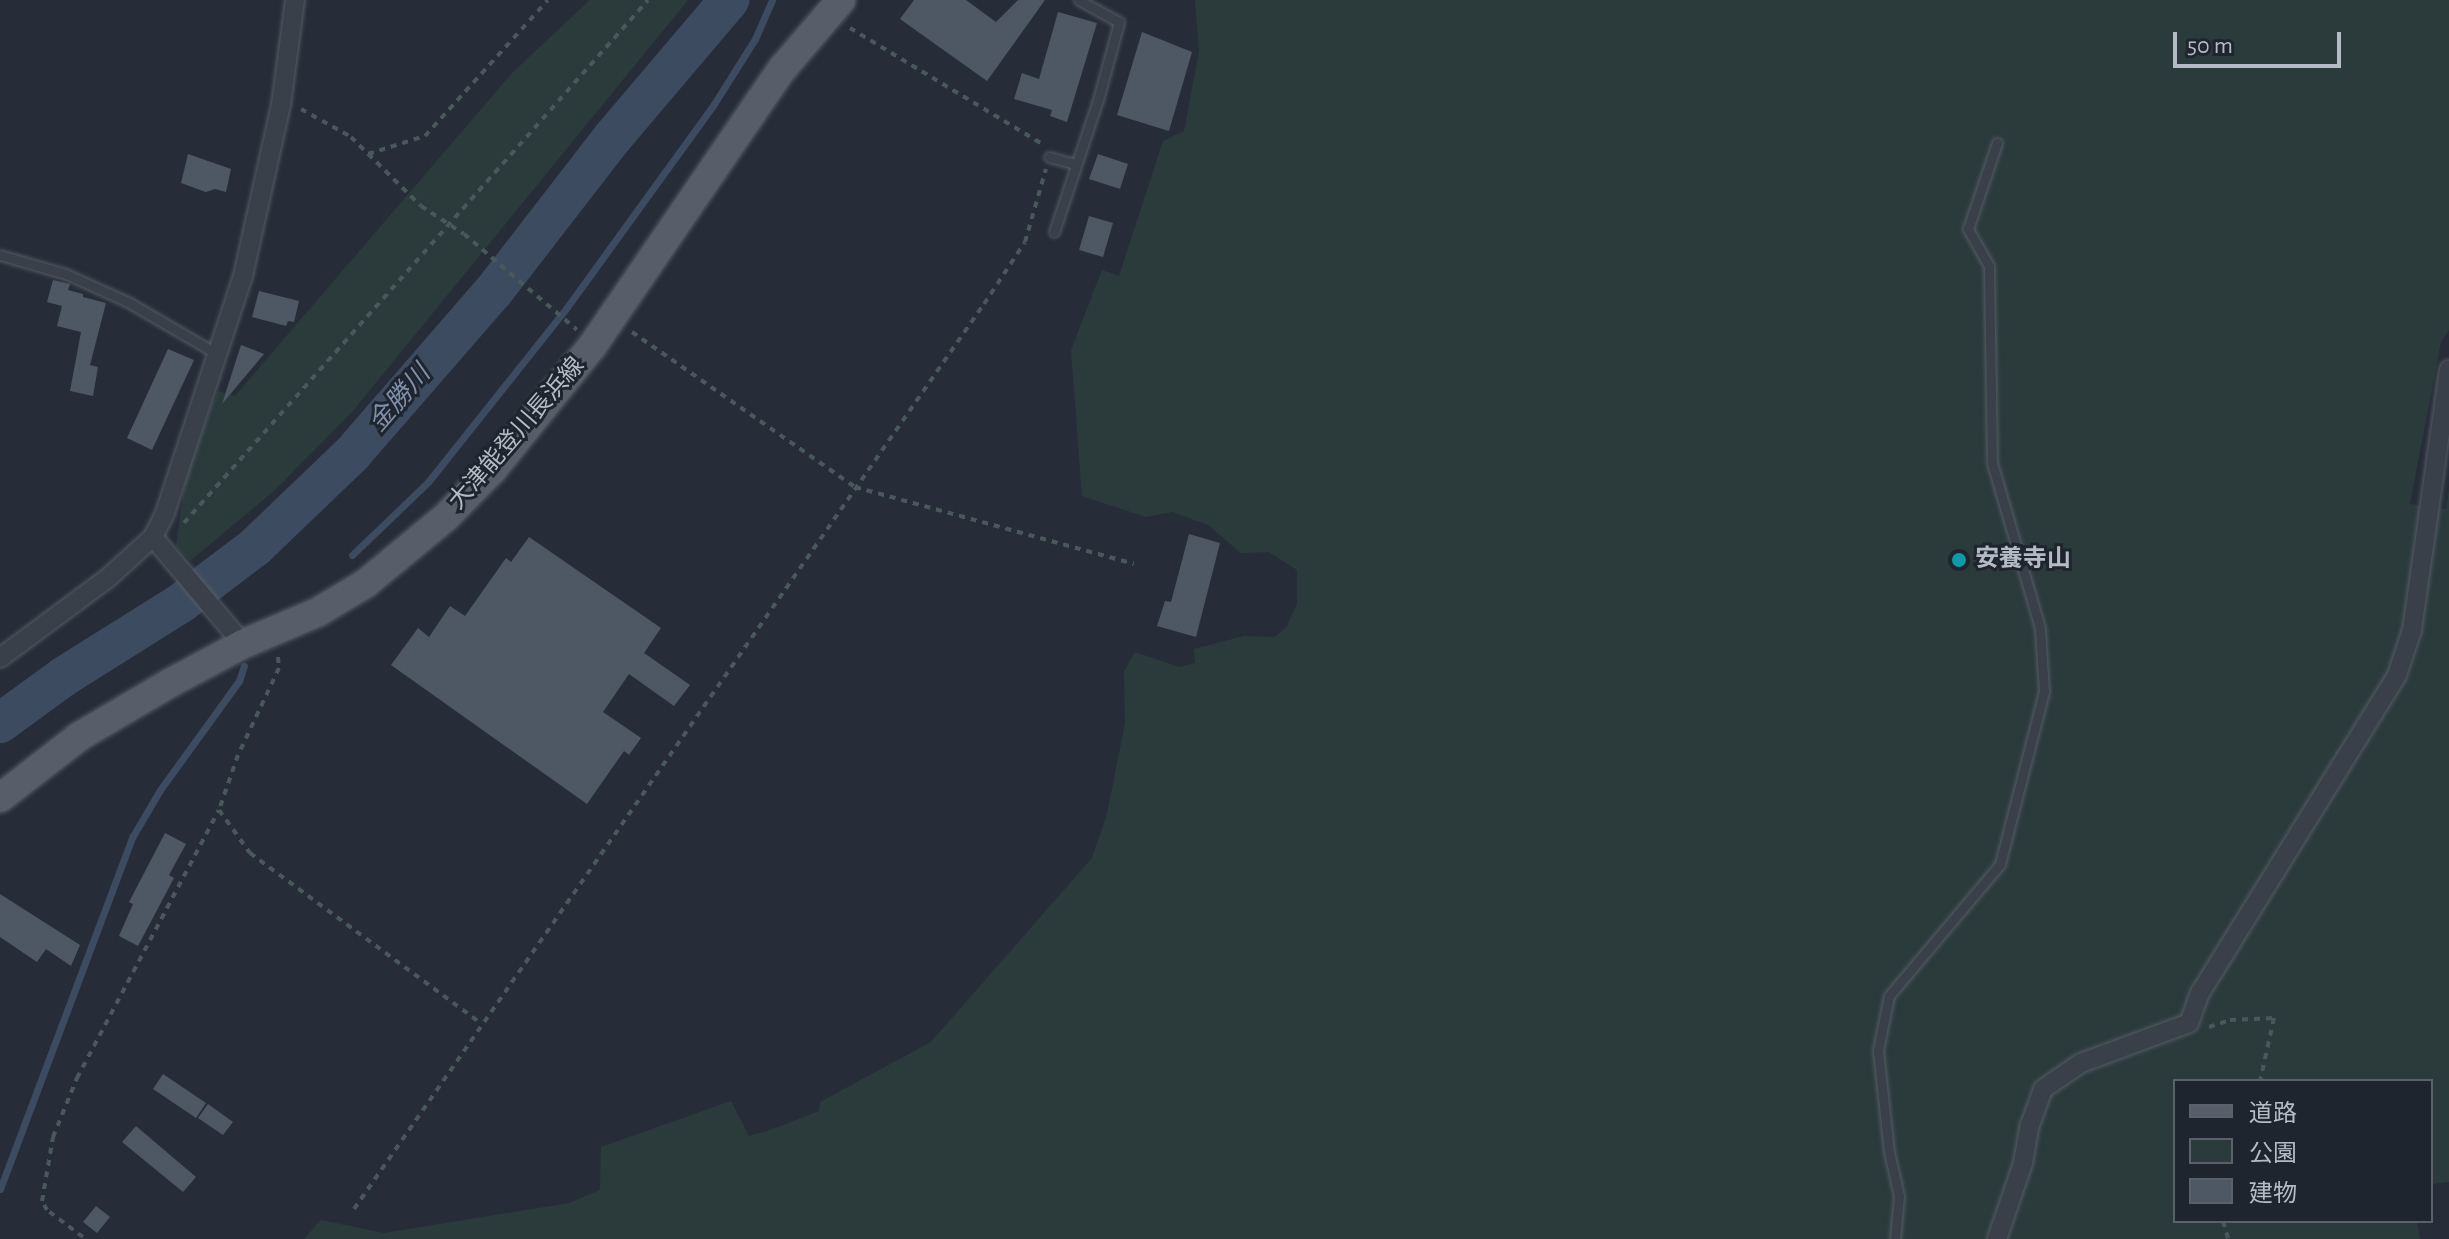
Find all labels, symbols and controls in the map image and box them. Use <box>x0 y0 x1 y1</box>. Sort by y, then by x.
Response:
scale bar <box>2177 16 2345 66</box>
text: 50 m <box>2187 34 2233 58</box>
street label: 大津能登川長浜線 <box>443 352 591 516</box>
water label: 金勝川 <box>363 359 437 439</box>
place label: 安養寺山 <box>1975 546 2071 574</box>
marker: 安養寺山 <box>1950 551 1968 569</box>
legend <box>2173 1079 2433 1223</box>
text: 道路 <box>2249 1102 2297 1126</box>
text: 公園 <box>2249 1142 2297 1166</box>
text: 建物 <box>2249 1182 2297 1206</box>

